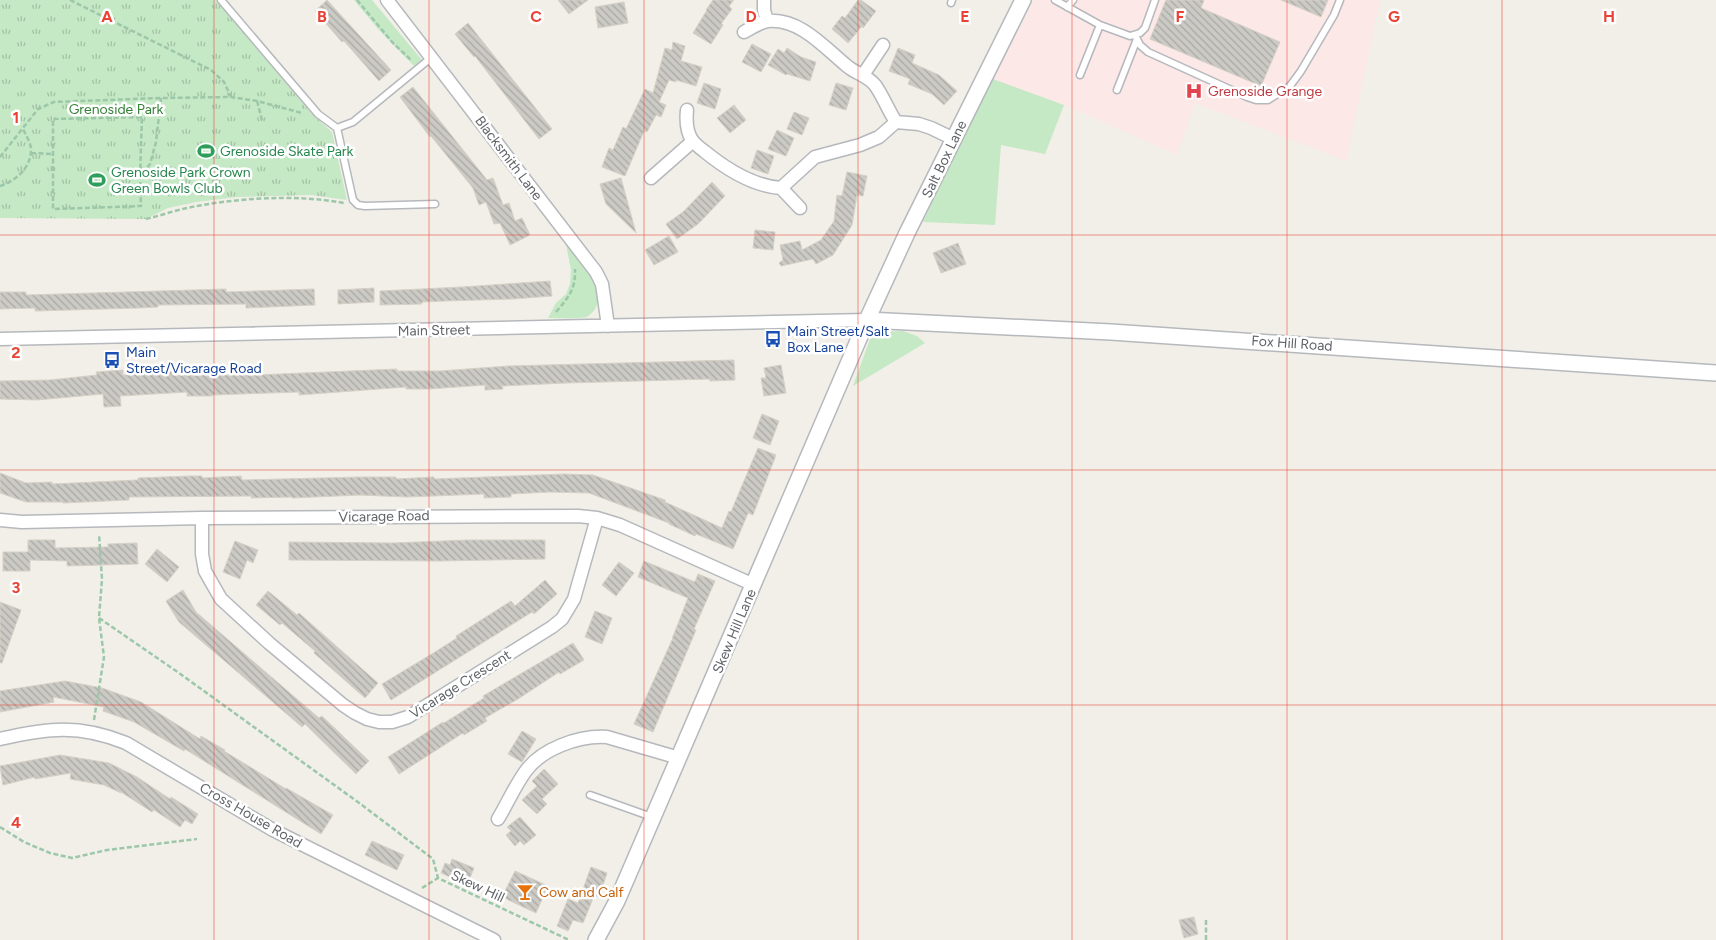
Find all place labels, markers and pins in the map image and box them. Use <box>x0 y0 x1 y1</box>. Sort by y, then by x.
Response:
hospital icon: Grenoside Grange <box>1184 81 1204 101</box>
place label: Grenoside Grange <box>1208 83 1323 100</box>
sports icon: Grenoside Skate Park <box>196 141 216 161</box>
place label: Grenoside Skate Park <box>220 143 354 160</box>
place label: Grenoside Park Crown Green Bowls Club <box>111 164 251 197</box>
sports icon: Grenoside Park Crown Green Bowls Club <box>87 170 107 190</box>
place label: Main Street/Salt Box Lane <box>787 323 889 356</box>
bus stop icon: Main Street/Salt Box Lane <box>763 329 783 349</box>
place label: Main Street/Vicarage Road <box>126 344 262 377</box>
bus stop icon: Main Street/Vicarage Road <box>102 350 122 370</box>
bar icon: Cow and Calf <box>515 882 535 902</box>
place label: Cow and Calf <box>539 884 624 901</box>

